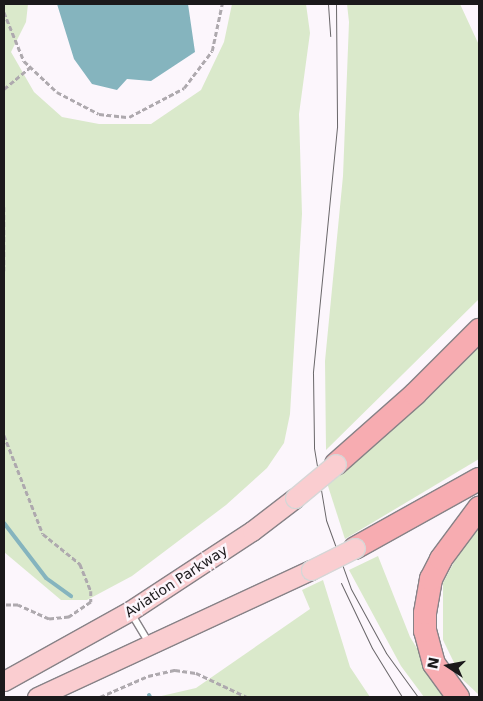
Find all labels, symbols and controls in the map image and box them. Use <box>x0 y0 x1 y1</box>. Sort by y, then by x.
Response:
street label: Aviation Parkway <box>121 541 231 621</box>
north arrow <box>423 641 473 691</box>
text: N <box>424 656 442 670</box>

